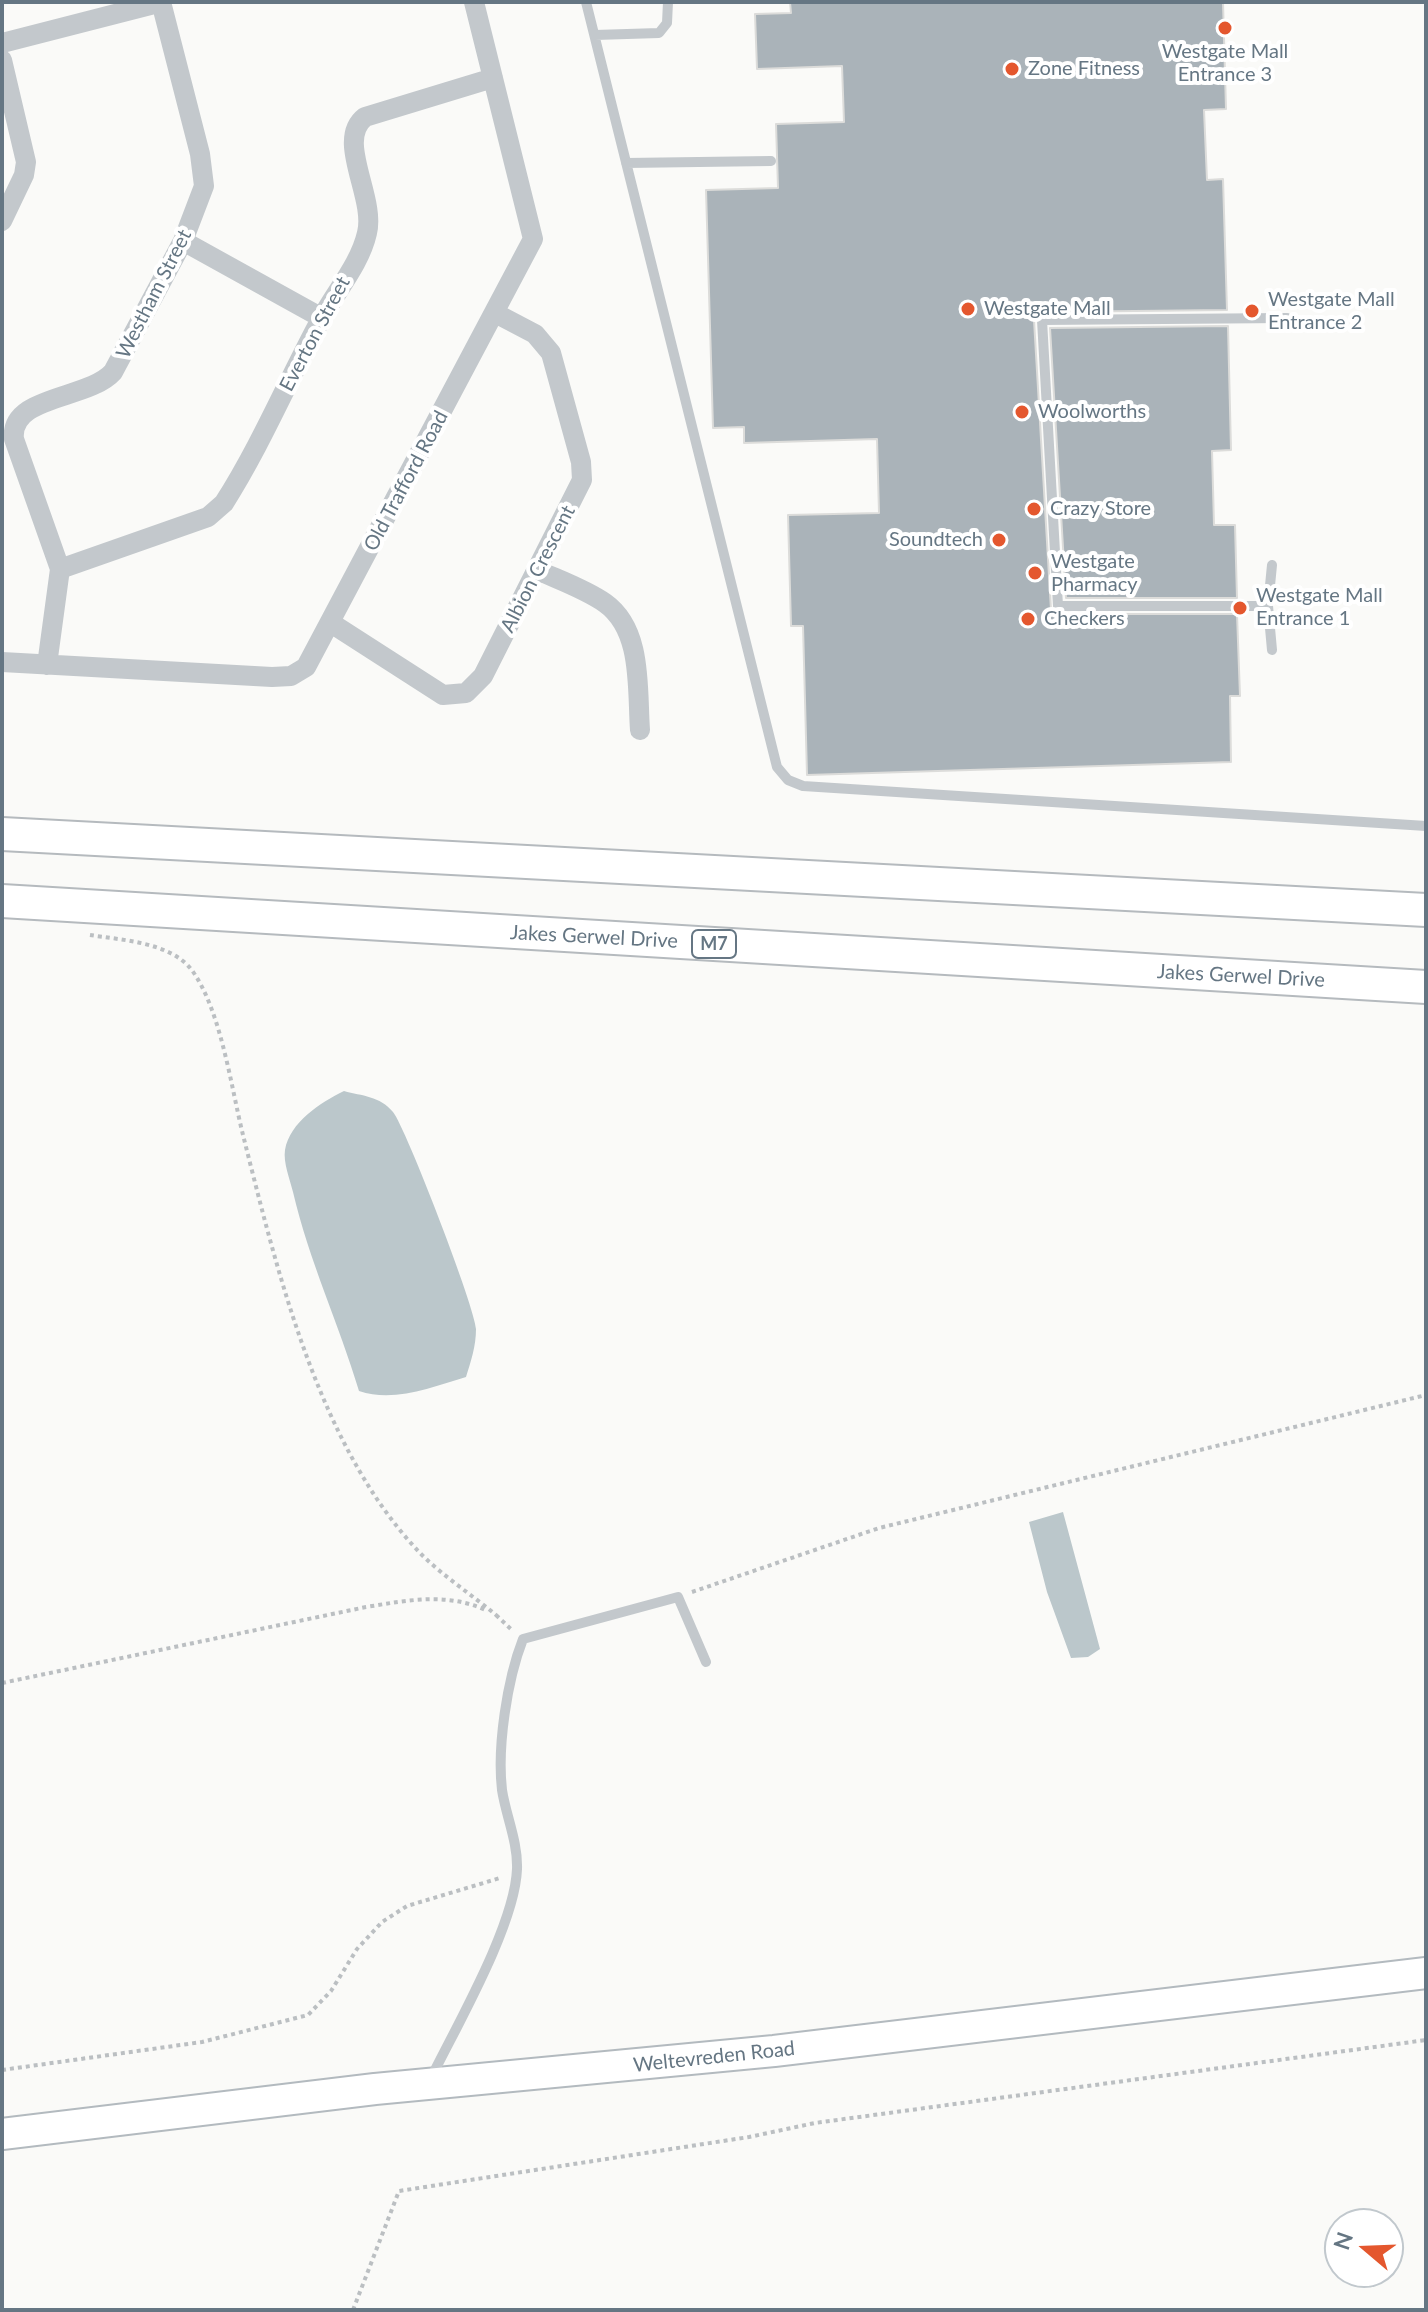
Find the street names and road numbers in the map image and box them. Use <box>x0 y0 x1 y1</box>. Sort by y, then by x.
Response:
street label: Westham Street <box>111 226 197 362</box>
street label: Everton Street <box>275 273 355 395</box>
street label: Old Trafford Road <box>359 407 453 555</box>
street label: Albion Crescent <box>496 501 580 637</box>
street label: Jakes Gerwel Drive <box>510 921 678 953</box>
road number: M7 <box>692 930 736 958</box>
street label: Jakes Gerwel Drive <box>1157 960 1325 992</box>
street label: Weltevreden Road <box>632 2037 796 2077</box>

